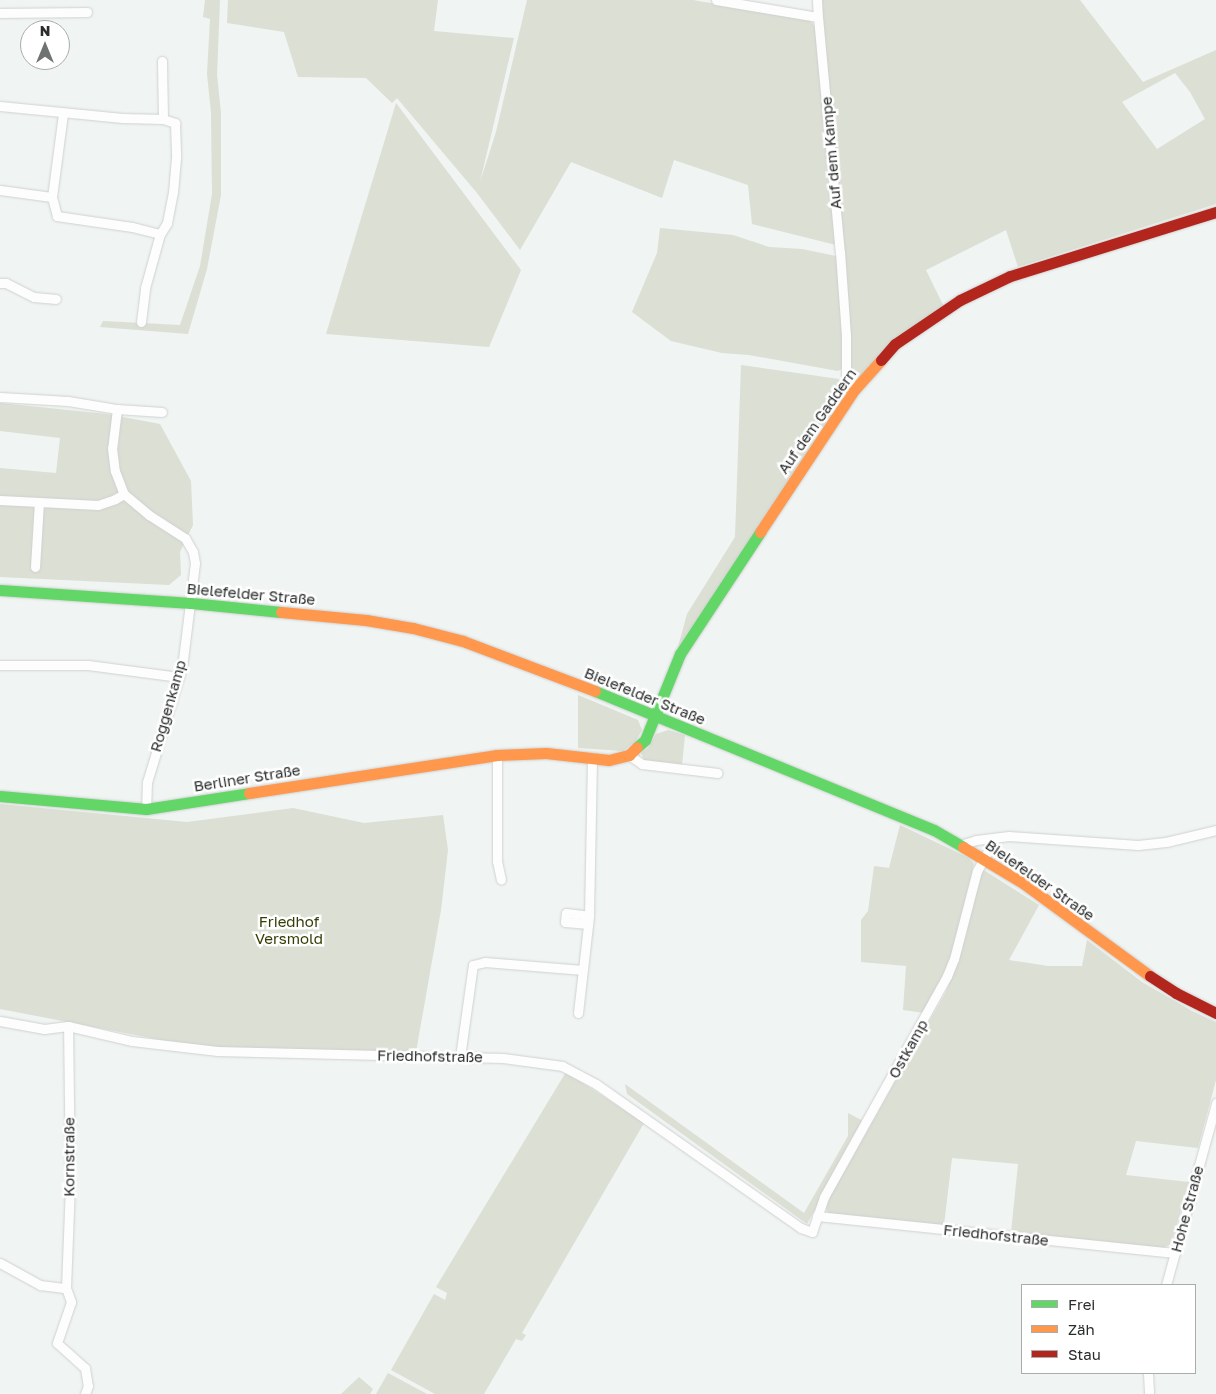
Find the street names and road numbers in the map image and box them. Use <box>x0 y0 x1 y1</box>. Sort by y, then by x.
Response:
street label: Auf dem Kampe <box>817 96 845 210</box>
street label: Auf dem Gaddern <box>774 365 860 477</box>
street label: Bielefelder Straße <box>186 579 316 609</box>
street label: Roggenkamp <box>146 658 190 754</box>
street label: Bielefelder Straße <box>582 663 708 729</box>
street label: Berliner Straße <box>192 761 302 795</box>
street label: Bielefelder Straße <box>982 836 1098 924</box>
street label: Ostkamp <box>885 1016 931 1082</box>
street label: Friedhofstraße <box>377 1046 483 1066</box>
street label: Kornstraße <box>60 1117 78 1197</box>
street label: Hohe Straße <box>1167 1164 1207 1254</box>
street label: Friedhofstraße <box>942 1221 1050 1249</box>

